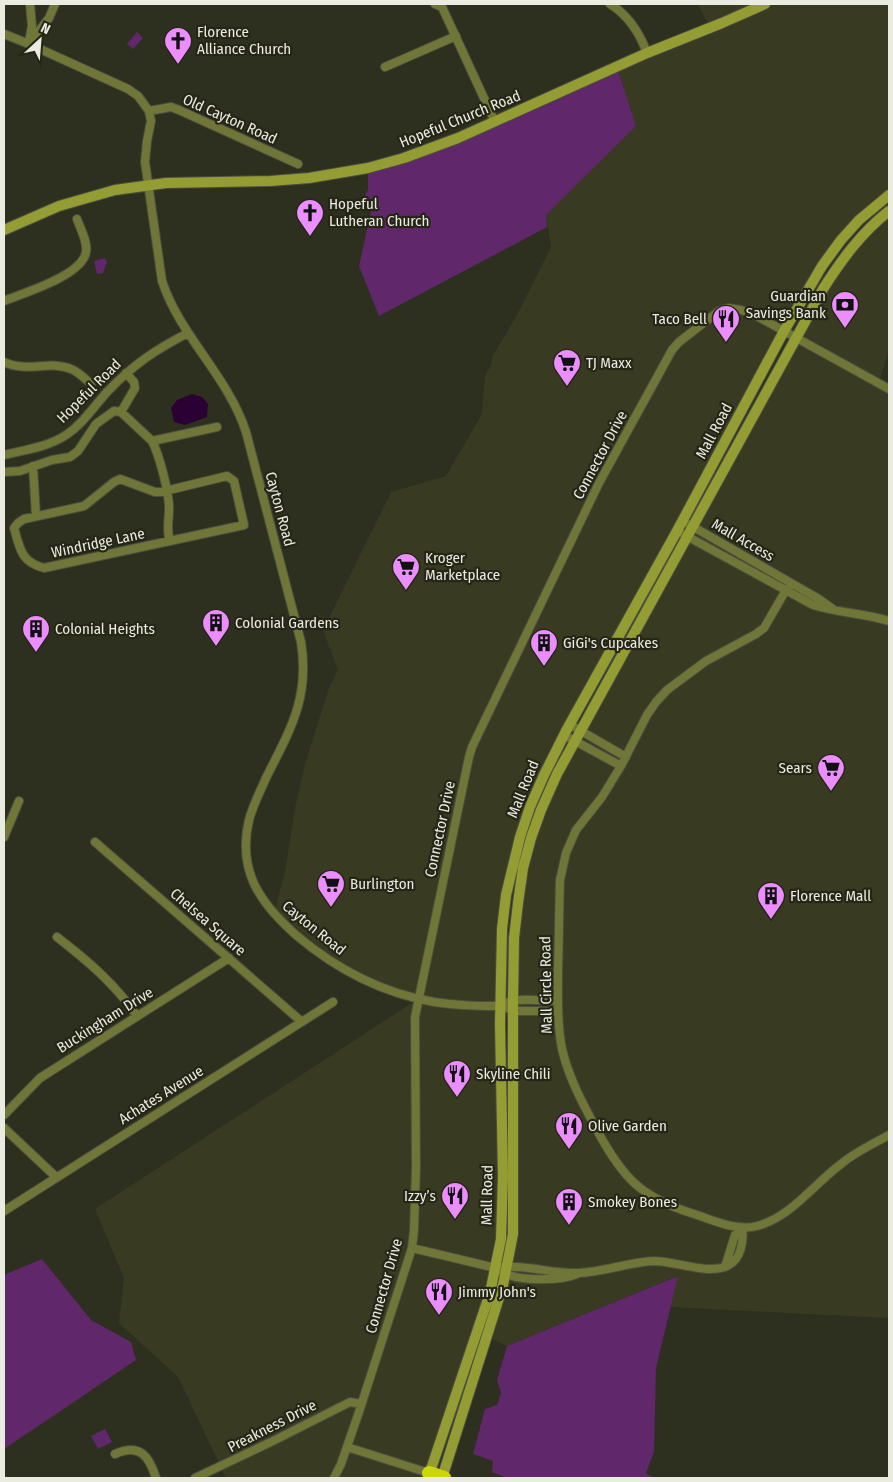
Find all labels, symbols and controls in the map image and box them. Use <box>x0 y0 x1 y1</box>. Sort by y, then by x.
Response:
north arrow <box>15 15 65 65</box>
text: N <box>38 19 53 38</box>
place label: Florence Alliance Church <box>197 23 291 58</box>
church icon: Florence Alliance Church <box>163 26 193 65</box>
street label: Hopeful Church Road <box>397 86 523 152</box>
street label: Old Cayton Road <box>180 90 280 148</box>
place label: Hopeful Lutheran Church <box>329 195 429 230</box>
church icon: Hopeful Lutheran Church <box>295 198 325 237</box>
place label: Guardian Savings Bank <box>746 287 826 322</box>
bank icon: Guardian Savings Bank <box>830 290 860 329</box>
restaurant icon: Taco Bell <box>711 304 741 343</box>
place label: Taco Bell <box>652 310 707 328</box>
supermarket icon: TJ Maxx <box>552 348 582 387</box>
place label: TJ Maxx <box>586 354 632 372</box>
street label: Hopeful Road <box>53 355 125 427</box>
street label: Mall Road <box>692 400 736 462</box>
street label: Connector Drive <box>569 408 631 502</box>
street label: Cayton Road <box>261 470 299 548</box>
street label: Mall Access <box>708 515 778 565</box>
street label: Windridge Lane <box>50 524 146 562</box>
place label: Kroger Marketplace <box>425 549 500 584</box>
supermarket icon: Kroger Marketplace <box>391 552 421 591</box>
building icon: Colonial Gardens <box>201 608 231 647</box>
building icon: Colonial Heights <box>21 614 51 653</box>
place label: Colonial Gardens <box>235 614 339 632</box>
place label: Colonial Heights <box>55 620 155 638</box>
building icon: GiGi's Cupcakes <box>529 628 559 667</box>
place label: GiGi's Cupcakes <box>563 634 658 652</box>
supermarket icon: Sears <box>816 753 846 792</box>
street label: Mall Road <box>503 758 543 820</box>
place label: Sears <box>779 759 812 777</box>
street label: Connector Drive <box>421 779 459 879</box>
supermarket icon: Burlington <box>316 869 346 908</box>
place label: Burlington <box>350 875 414 893</box>
building icon: Florence Mall <box>756 881 786 920</box>
street label: Chelsea Square <box>167 884 249 960</box>
place label: Florence Mall <box>790 887 871 905</box>
street label: Cayton Road <box>279 897 349 959</box>
street label: Mall Circle Road <box>536 936 556 1034</box>
street label: Buckingham Drive <box>53 983 157 1057</box>
restaurant icon: Skyline Chili <box>442 1059 472 1098</box>
street label: Achates Avenue <box>115 1062 207 1128</box>
place label: Skyline Chili <box>476 1065 551 1083</box>
restaurant icon: Olive Garden <box>554 1111 584 1150</box>
place label: Olive Garden <box>588 1117 667 1135</box>
street label: Mall Road <box>477 1165 497 1225</box>
restaurant icon: Izzy’s <box>440 1181 470 1220</box>
place label: Izzy’s <box>404 1187 436 1205</box>
building icon: Smokey Bones <box>554 1187 584 1226</box>
place label: Smokey Bones <box>588 1193 677 1211</box>
street label: Connector Drive <box>362 1236 406 1336</box>
restaurant icon: Jimmy John's <box>424 1277 454 1316</box>
place label: Jimmy John's <box>458 1283 536 1301</box>
street label: Preakness Drive <box>225 1396 319 1456</box>

